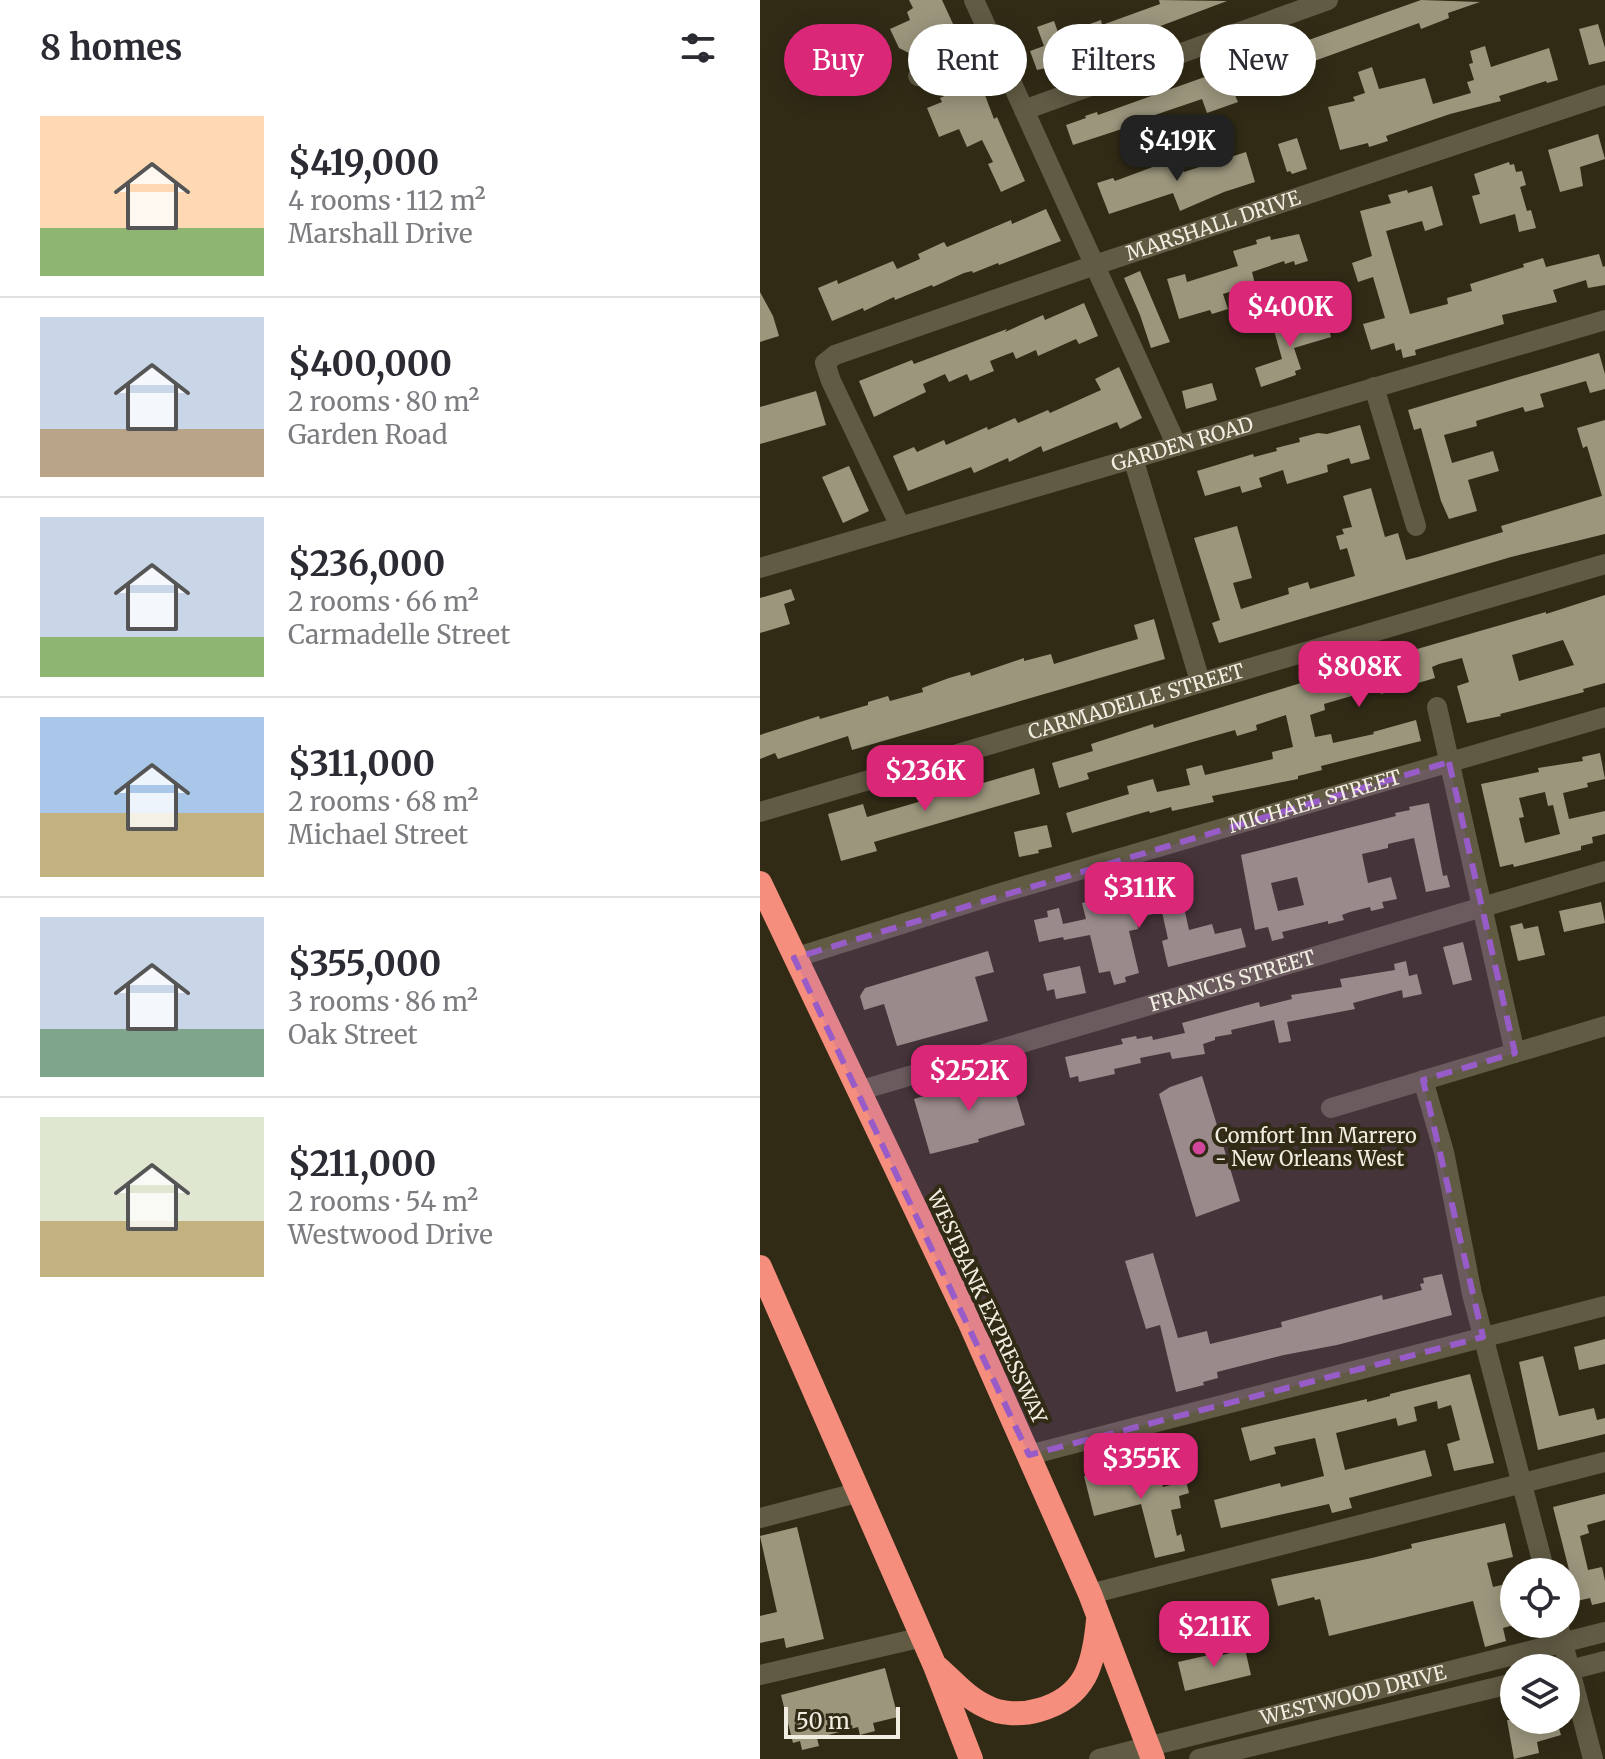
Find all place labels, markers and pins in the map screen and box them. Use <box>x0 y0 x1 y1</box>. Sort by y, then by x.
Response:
pin: $419K <box>1121 115 1233 183</box>
pin: $400K <box>1234 281 1346 349</box>
pin: $808K <box>1303 641 1415 709</box>
pin: $236K <box>869 745 981 813</box>
pin: $311K <box>1083 862 1195 930</box>
pin: $252K <box>913 1045 1025 1113</box>
place label: Comfort Inn Marrero - New Orleans West <box>1215 1123 1417 1171</box>
marker: Comfort Inn Marrero - New Orleans West <box>1190 1139 1208 1157</box>
pin: $355K <box>1085 1433 1197 1501</box>
pin: $211K <box>1158 1601 1270 1669</box>

